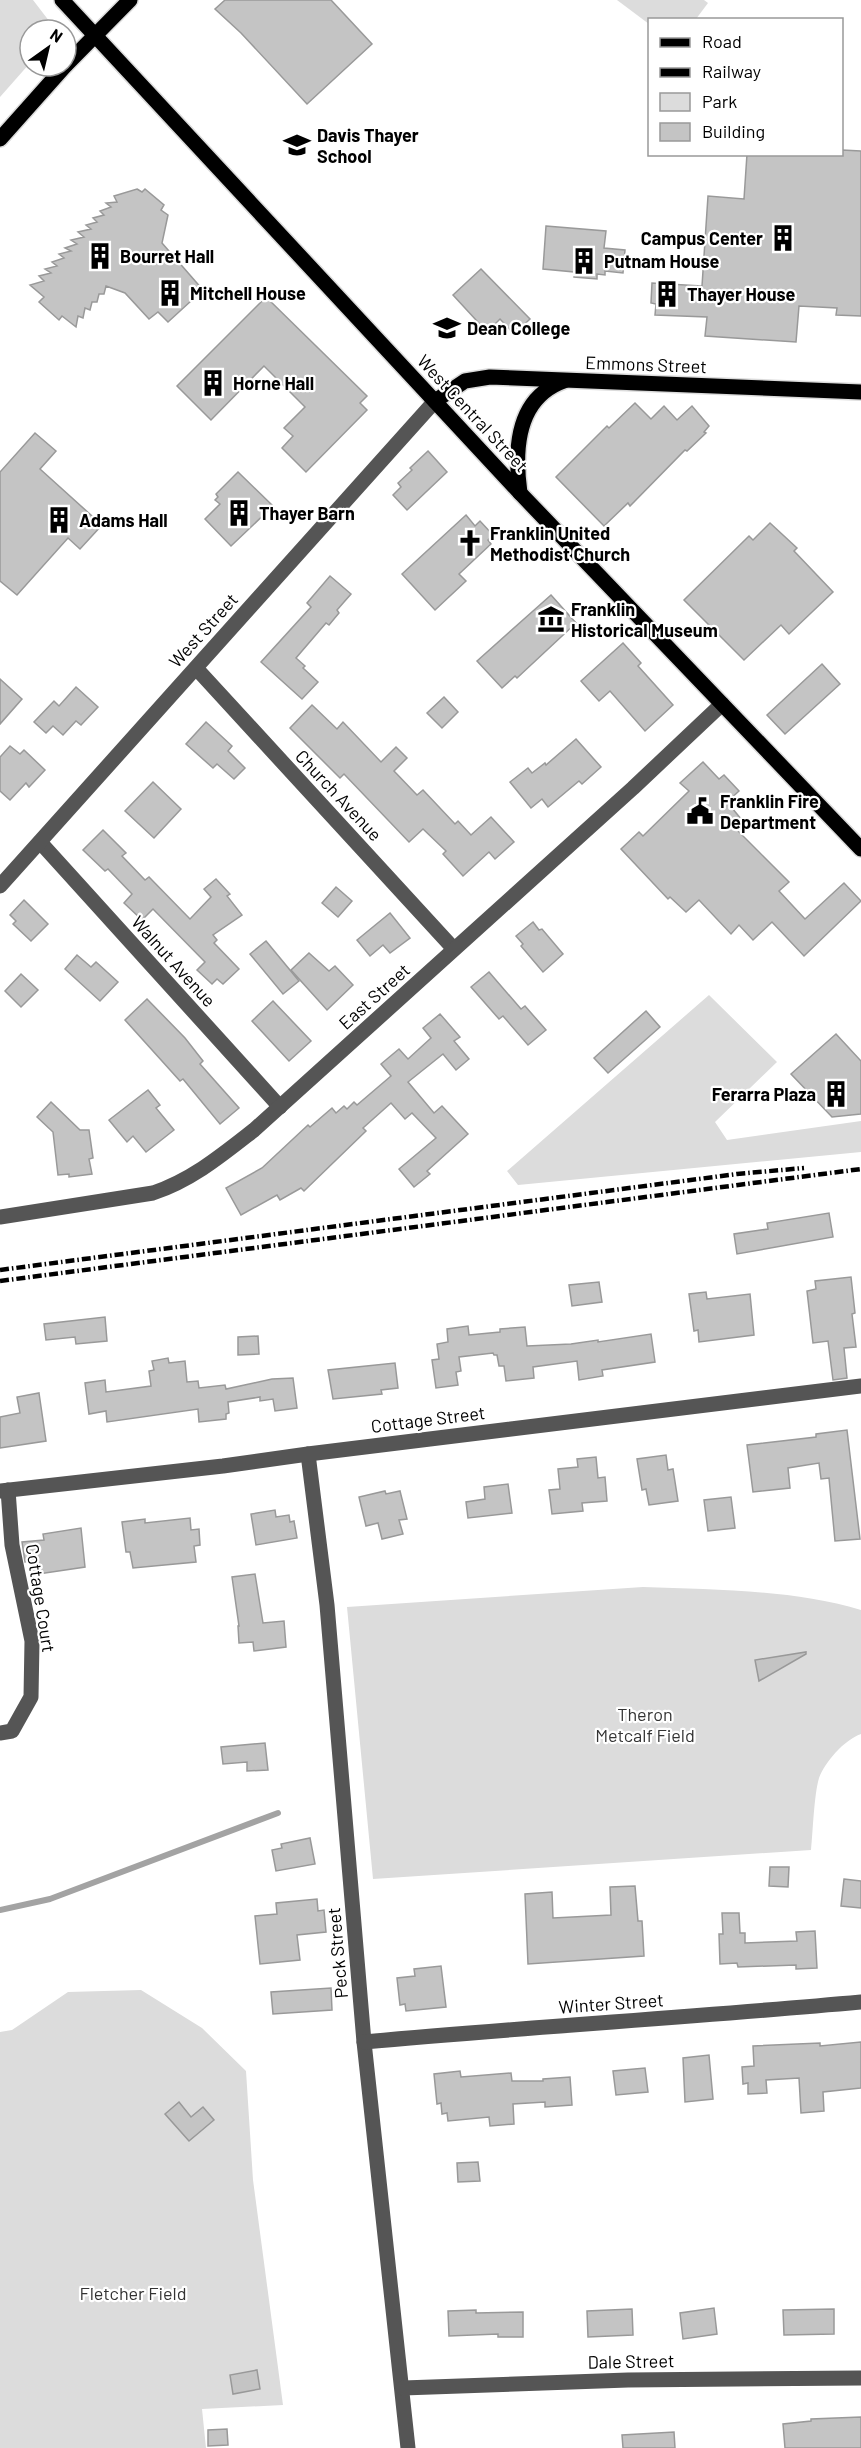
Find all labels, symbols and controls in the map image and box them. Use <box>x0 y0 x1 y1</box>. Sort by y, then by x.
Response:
north arrow <box>18 18 78 78</box>
legend <box>648 18 843 156</box>
text: N <box>47 24 66 46</box>
text: Road <box>702 30 742 52</box>
text: Railway <box>702 60 761 82</box>
text: Park <box>702 90 737 112</box>
text: Building <box>702 120 765 142</box>
place label: Davis Thayer School <box>317 124 419 167</box>
school or university icon: Davis Thayer School <box>282 130 312 160</box>
building icon: Campus Center <box>768 223 798 253</box>
place label: Campus Center <box>641 227 763 249</box>
building icon: Bourret Hall <box>85 241 115 271</box>
place label: Bourret Hall <box>120 245 214 267</box>
building icon: Putnam House <box>569 246 599 276</box>
place label: Putnam House <box>604 250 720 272</box>
building icon: Mitchell House <box>155 278 185 308</box>
building icon: Thayer House <box>652 279 682 309</box>
place label: Mitchell House <box>190 282 306 304</box>
place label: Thayer House <box>687 283 796 305</box>
school or university icon: Dean College <box>432 313 462 343</box>
place label: Dean College <box>467 317 570 339</box>
street label: West Central Street <box>413 350 533 476</box>
street label: Emmons Street <box>585 351 707 377</box>
building icon: Horne Hall <box>198 368 228 398</box>
place label: Horne Hall <box>233 372 314 394</box>
building icon: Thayer Barn <box>224 498 254 528</box>
place label: Thayer Barn <box>259 502 355 524</box>
building icon: Adams Hall <box>44 505 74 535</box>
place label: Adams Hall <box>79 509 168 531</box>
place label: Franklin United Methodist Church <box>490 522 630 565</box>
church icon: Franklin United Methodist Church <box>455 528 485 558</box>
street label: West Street <box>164 588 242 672</box>
place label: Franklin Historical Museum <box>571 598 718 641</box>
museum icon: Franklin Historical Museum <box>536 604 566 634</box>
street label: Church Avenue <box>291 745 387 845</box>
place label: Franklin Fire Department <box>720 790 819 833</box>
public building icon: Franklin Fire Department <box>685 796 715 826</box>
street label: Walnut Avenue <box>127 911 221 1011</box>
street label: East Street <box>334 958 414 1034</box>
building icon: Ferarra Plaza <box>821 1079 851 1109</box>
place label: Ferarra Plaza <box>712 1083 816 1105</box>
street label: Cottage Street <box>370 1401 486 1437</box>
street label: Cottage Court <box>22 1542 60 1654</box>
park label: Theron Metcalf Field <box>595 1703 695 1746</box>
street label: Peck Street <box>322 1907 352 1999</box>
street label: Winter Street <box>558 1988 664 2018</box>
park label: Fletcher Field <box>79 2282 187 2304</box>
street label: Dale Street <box>587 2349 675 2373</box>

